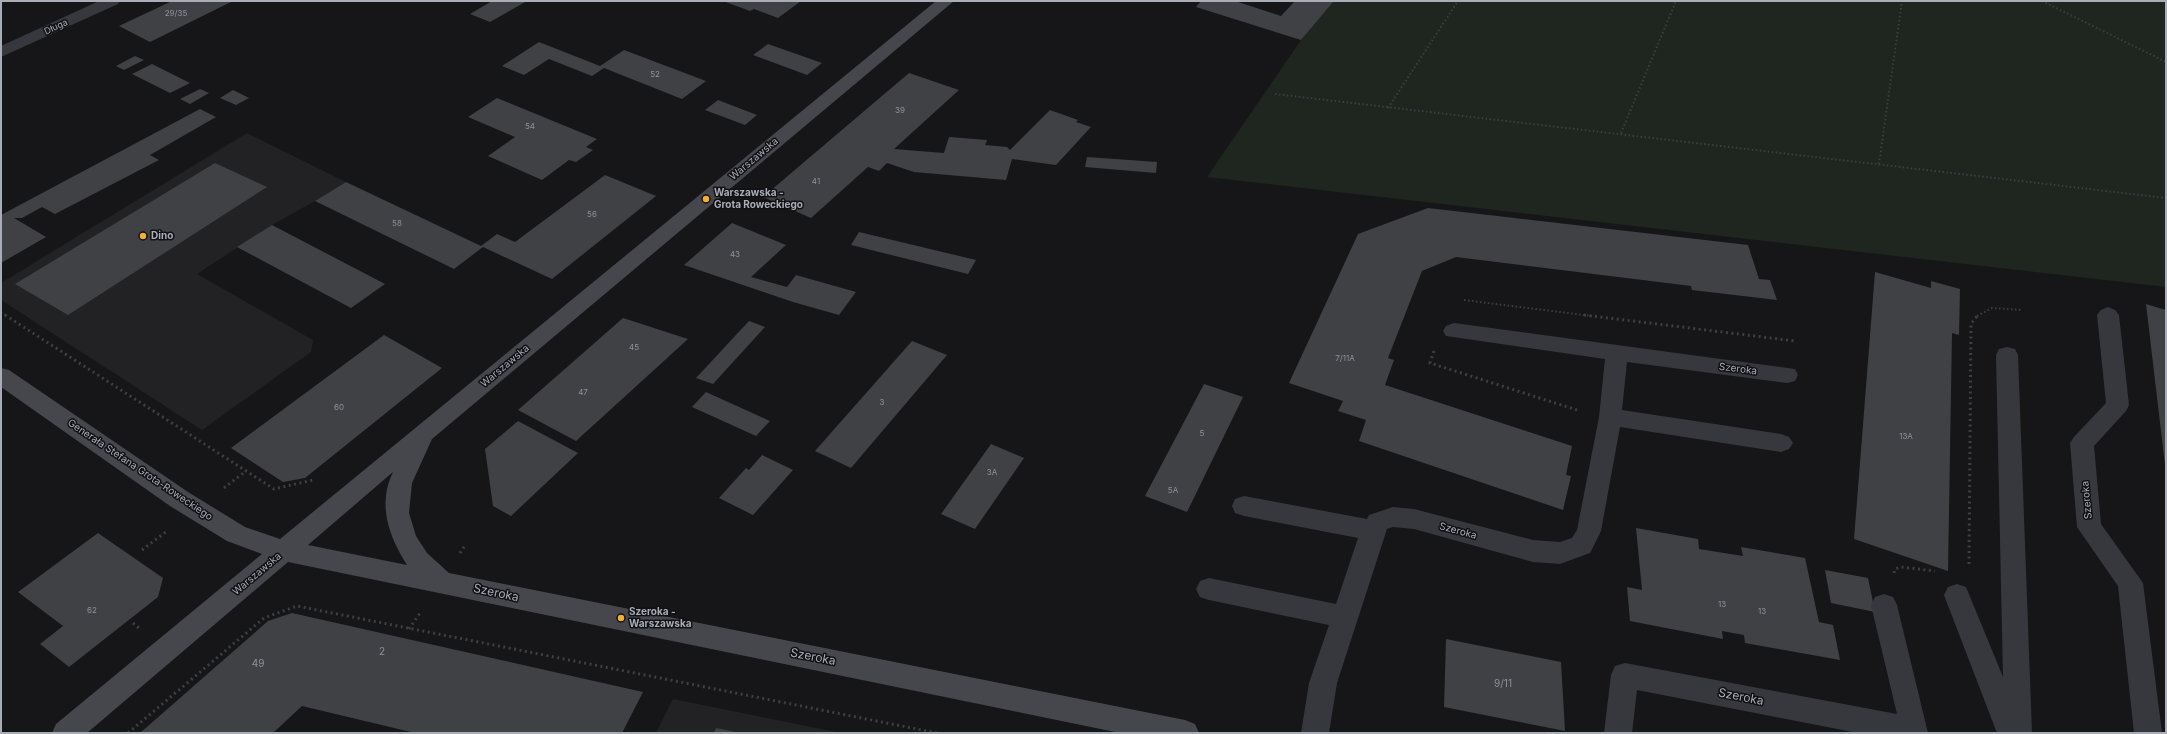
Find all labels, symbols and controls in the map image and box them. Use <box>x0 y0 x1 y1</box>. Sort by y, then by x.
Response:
house number: 29/35 <box>165 9 187 19</box>
street label: Długa <box>43 17 69 37</box>
house number: 52 <box>650 70 660 80</box>
house number: 39 <box>895 106 905 116</box>
house number: 54 <box>525 122 535 132</box>
street label: Warszawska <box>727 135 781 183</box>
house number: 41 <box>812 177 820 187</box>
place label: Warszawska - Grota Roweckiego <box>714 187 803 210</box>
marker: Warszawska - Grota Roweckiego <box>701 194 711 204</box>
house number: 56 <box>587 210 597 220</box>
house number: 58 <box>392 219 402 229</box>
place label: Dino <box>151 230 173 242</box>
marker: Dino <box>138 231 148 241</box>
house number: 43 <box>730 250 740 260</box>
street label: Warszawska <box>478 342 532 390</box>
house number: 45 <box>629 343 639 353</box>
house number: 7/11A <box>1335 354 1355 364</box>
street label: Szeroka <box>1718 361 1758 377</box>
house number: 47 <box>578 388 588 398</box>
house number: 3 <box>880 398 884 408</box>
house number: 60 <box>334 403 344 413</box>
street label: Generała Stefana Grota-Roweckiego <box>65 417 215 523</box>
house number: 5 <box>1200 429 1204 439</box>
house number: 13A <box>1899 432 1913 442</box>
house number: 3A <box>987 468 997 478</box>
street label: Szeroka <box>2079 480 2095 520</box>
house number: 5A <box>1168 486 1178 496</box>
street label: Szeroka <box>1438 520 1478 542</box>
street label: Warszawska <box>230 550 284 598</box>
street label: Szeroka <box>472 581 520 605</box>
house number: 13 <box>1718 600 1726 610</box>
house number: 62 <box>87 606 97 616</box>
place label: Szeroka - Warszawska <box>629 606 692 630</box>
house number: 13 <box>1758 607 1766 617</box>
marker: Szeroka - Warszawska <box>616 613 626 623</box>
house number: 2 <box>379 646 385 658</box>
street label: Szeroka <box>789 646 837 668</box>
house number: 49 <box>252 658 264 670</box>
house number: 9/11 <box>1494 678 1512 690</box>
street label: Szeroka <box>1717 686 1765 708</box>

